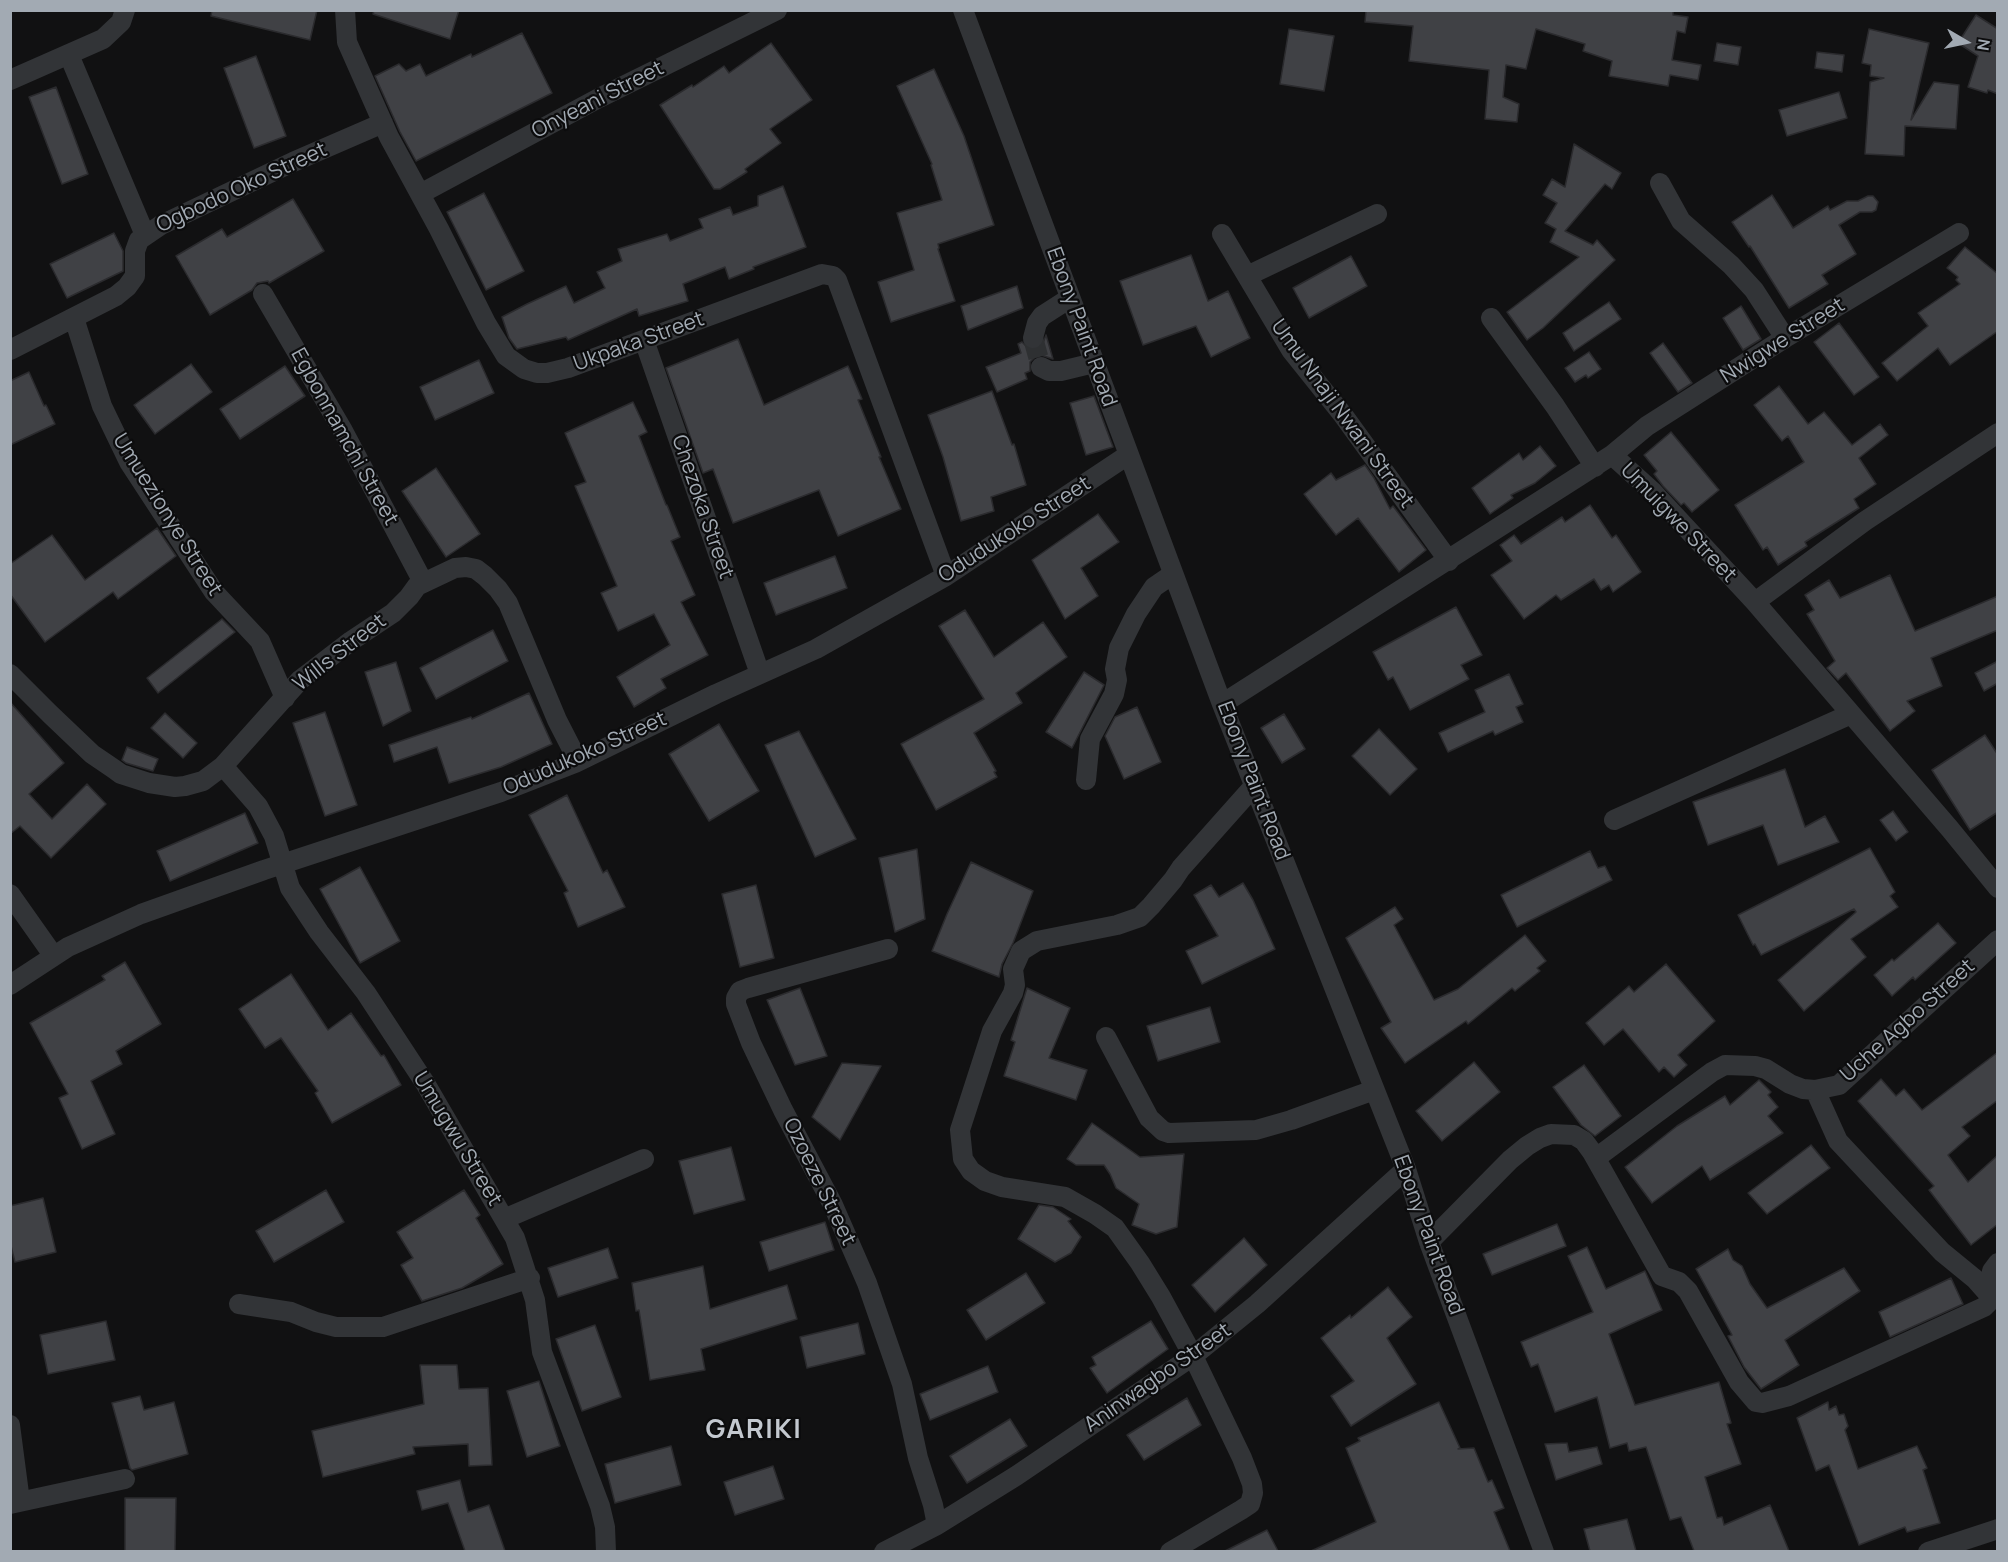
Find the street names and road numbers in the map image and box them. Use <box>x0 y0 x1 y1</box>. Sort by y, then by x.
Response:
street label: Onyeani Street <box>528 56 668 144</box>
street label: Ogbodo Oko Street <box>153 137 331 239</box>
street label: Ebony Paint Road <box>1040 244 1122 410</box>
street label: Nwigwe Street <box>1716 293 1850 389</box>
street label: Ukpaka Street <box>570 307 708 377</box>
street label: Umu Nnaji Nwani Street <box>1265 315 1419 513</box>
street label: Egbonnamchi Street <box>285 344 403 530</box>
street label: Umuezionye Street <box>107 429 227 601</box>
street label: Chezoka Street <box>666 432 738 582</box>
street label: Umuigwe Street <box>1615 458 1741 588</box>
street label: Odudukoko Street <box>934 471 1096 589</box>
street label: Wills Street <box>289 609 391 697</box>
street label: Ebony Paint Road <box>1211 698 1295 864</box>
street label: Odudukoko Street <box>499 707 671 801</box>
street label: Uche Agbo Street <box>1836 954 1980 1088</box>
street label: Umugwu Street <box>407 1067 507 1211</box>
street label: Ozoeze Street <box>777 1114 861 1250</box>
street label: Ebony Paint Road <box>1387 1152 1469 1318</box>
street label: Aninwagbo Street <box>1080 1318 1236 1438</box>

